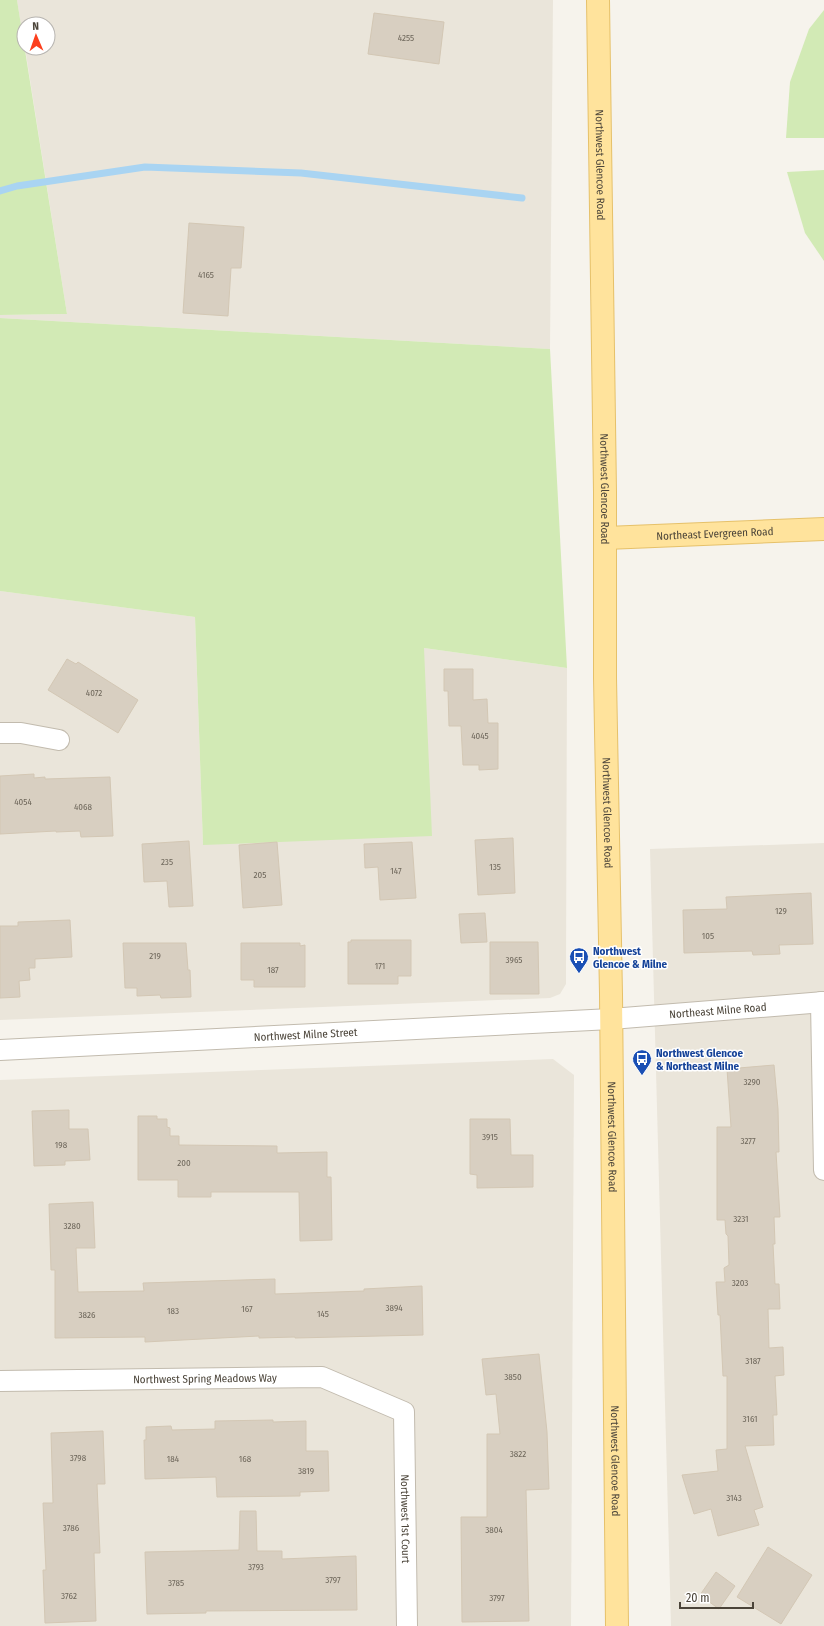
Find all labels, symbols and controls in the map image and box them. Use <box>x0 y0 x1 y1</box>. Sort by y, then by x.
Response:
north arrow <box>16 16 56 56</box>
text: N <box>32 20 39 33</box>
house number: 4255 <box>398 33 414 43</box>
street label: Northwest Glencoe Road <box>593 109 607 221</box>
house number: 4165 <box>198 270 214 280</box>
street label: Northwest Glencoe Road <box>597 433 611 544</box>
street label: Northeast Evergreen Road <box>656 525 774 543</box>
house number: 4072 <box>86 688 102 698</box>
house number: 4045 <box>471 731 489 741</box>
street label: Northwest Glencoe Road <box>600 757 615 868</box>
house number: 4054 <box>14 797 32 807</box>
house number: 4068 <box>74 802 93 812</box>
house number: 235 <box>161 857 173 867</box>
house number: 135 <box>489 862 501 872</box>
house number: 147 <box>390 866 402 876</box>
house number: 205 <box>254 870 266 880</box>
house number: 129 <box>775 906 787 916</box>
house number: 105 <box>702 931 714 941</box>
place label: Northwest Glencoe & Milne <box>593 945 668 971</box>
bus stop icon: Northwest Glencoe & Milne <box>568 946 590 974</box>
house number: 219 <box>149 951 161 961</box>
house number: 3965 <box>506 955 522 965</box>
house number: 171 <box>375 961 385 971</box>
house number: 187 <box>267 965 279 975</box>
street label: Northeast Milne Road <box>669 1001 767 1021</box>
street label: Northwest Milne Street <box>253 1026 358 1044</box>
place label: Northwest Glencoe & Northeast Milne <box>656 1047 743 1073</box>
bus stop icon: Northwest Glencoe & Northeast Milne <box>631 1048 653 1076</box>
house number: 3290 <box>744 1077 761 1087</box>
street label: Northwest Glencoe Road <box>605 1081 619 1192</box>
house number: 3915 <box>482 1132 498 1142</box>
house number: 3277 <box>740 1136 756 1146</box>
house number: 198 <box>55 1140 68 1150</box>
house number: 200 <box>177 1158 191 1168</box>
house number: 3231 <box>733 1214 749 1224</box>
house number: 3280 <box>63 1221 81 1231</box>
house number: 3203 <box>732 1278 748 1288</box>
house number: 3894 <box>385 1303 403 1313</box>
house number: 167 <box>241 1304 253 1314</box>
house number: 183 <box>167 1306 179 1316</box>
house number: 145 <box>317 1309 329 1319</box>
house number: 3826 <box>79 1310 96 1320</box>
house number: 3187 <box>745 1356 761 1366</box>
street label: Northwest Spring Meadows Way <box>133 1372 277 1386</box>
house number: 3850 <box>504 1372 522 1382</box>
street label: Northwest Glencoe Road <box>608 1405 622 1516</box>
house number: 3161 <box>743 1414 757 1424</box>
house number: 3822 <box>510 1449 526 1459</box>
house number: 3798 <box>70 1453 87 1463</box>
house number: 184 <box>167 1454 180 1464</box>
house number: 168 <box>239 1454 252 1464</box>
house number: 3819 <box>298 1466 314 1476</box>
street label: Northwest 1st Court <box>398 1474 412 1564</box>
house number: 3143 <box>726 1493 742 1503</box>
house number: 3786 <box>63 1523 80 1533</box>
house number: 3804 <box>485 1525 503 1535</box>
house number: 3793 <box>248 1562 264 1572</box>
house number: 3797 <box>325 1575 341 1585</box>
house number: 3785 <box>168 1578 184 1588</box>
scale bar <box>680 1584 753 1610</box>
house number: 3762 <box>61 1591 77 1601</box>
text: 20 m <box>686 1591 710 1605</box>
house number: 3797 <box>489 1593 505 1603</box>

